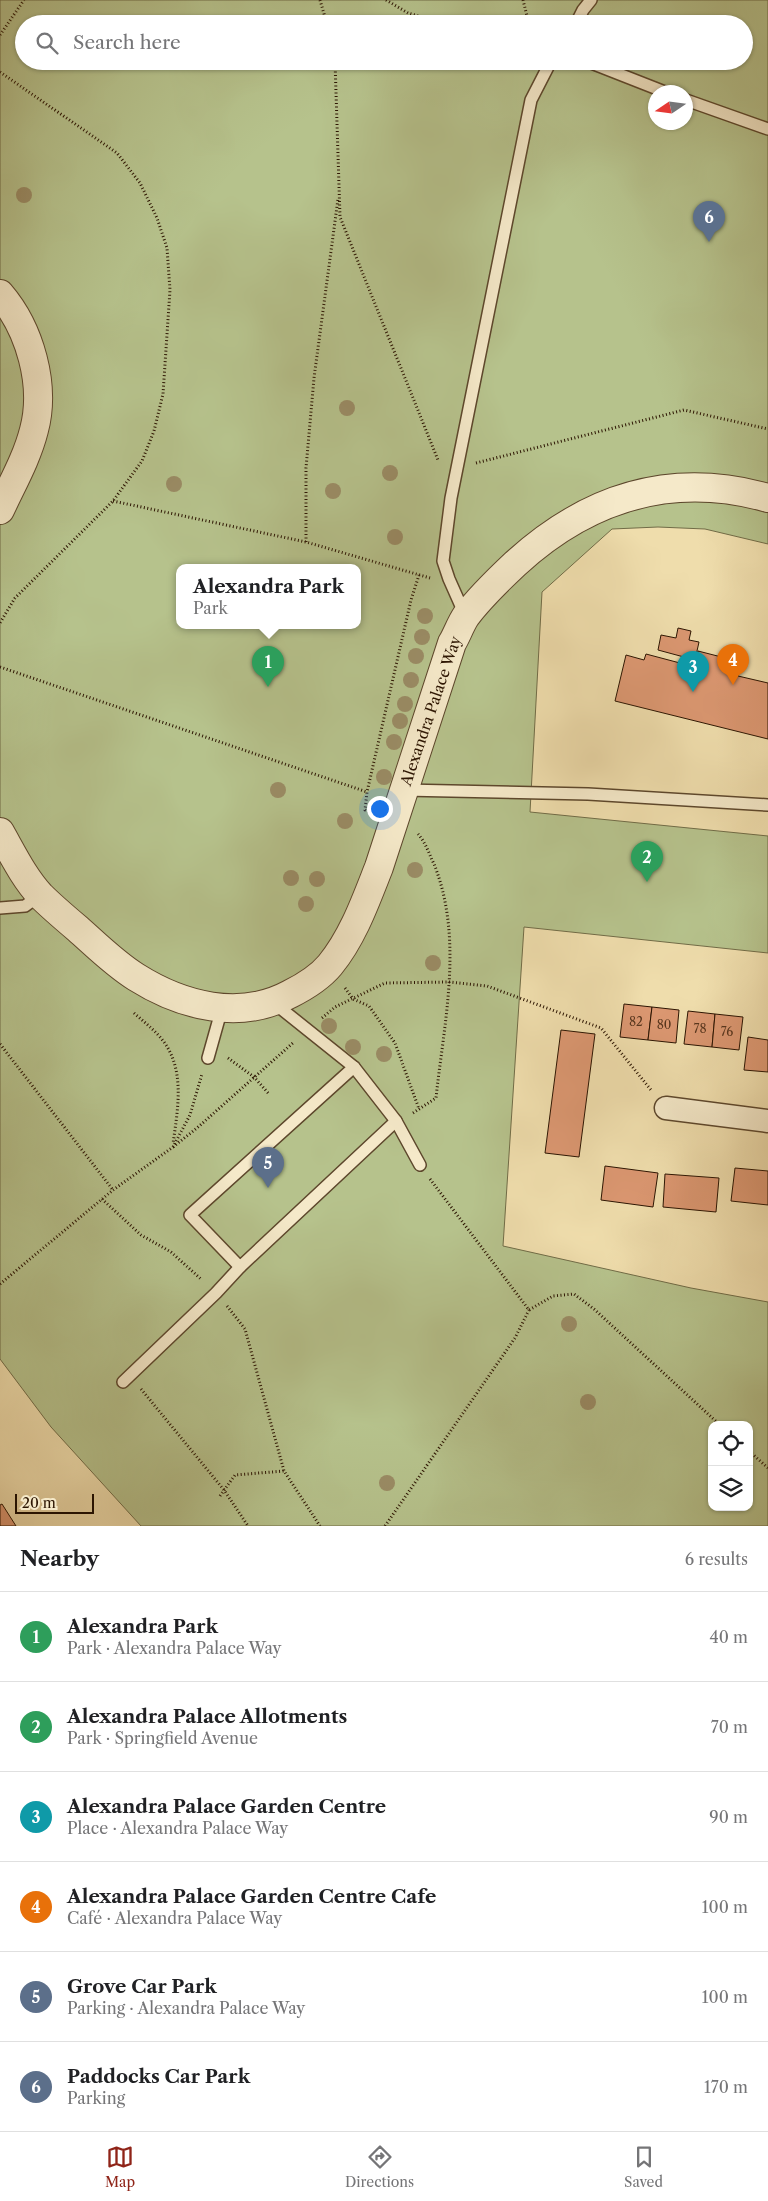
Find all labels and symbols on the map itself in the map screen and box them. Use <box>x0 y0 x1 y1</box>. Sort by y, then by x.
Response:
north arrow <box>648 85 693 130</box>
pin: 6 <box>693 201 725 242</box>
street label: Alexandra Palace Way <box>396 633 465 789</box>
pin: 4 <box>717 644 749 685</box>
pin: 1 <box>252 646 284 687</box>
pin: 3 <box>677 651 709 692</box>
your location <box>367 796 393 822</box>
pin: 2 <box>631 841 663 882</box>
house number: 82 <box>629 1014 643 1029</box>
house number: 80 <box>657 1017 671 1032</box>
house number: 78 <box>693 1021 707 1036</box>
house number: 76 <box>721 1024 733 1039</box>
pin: 5 <box>252 1147 284 1188</box>
scale bar <box>15 1491 94 1514</box>

